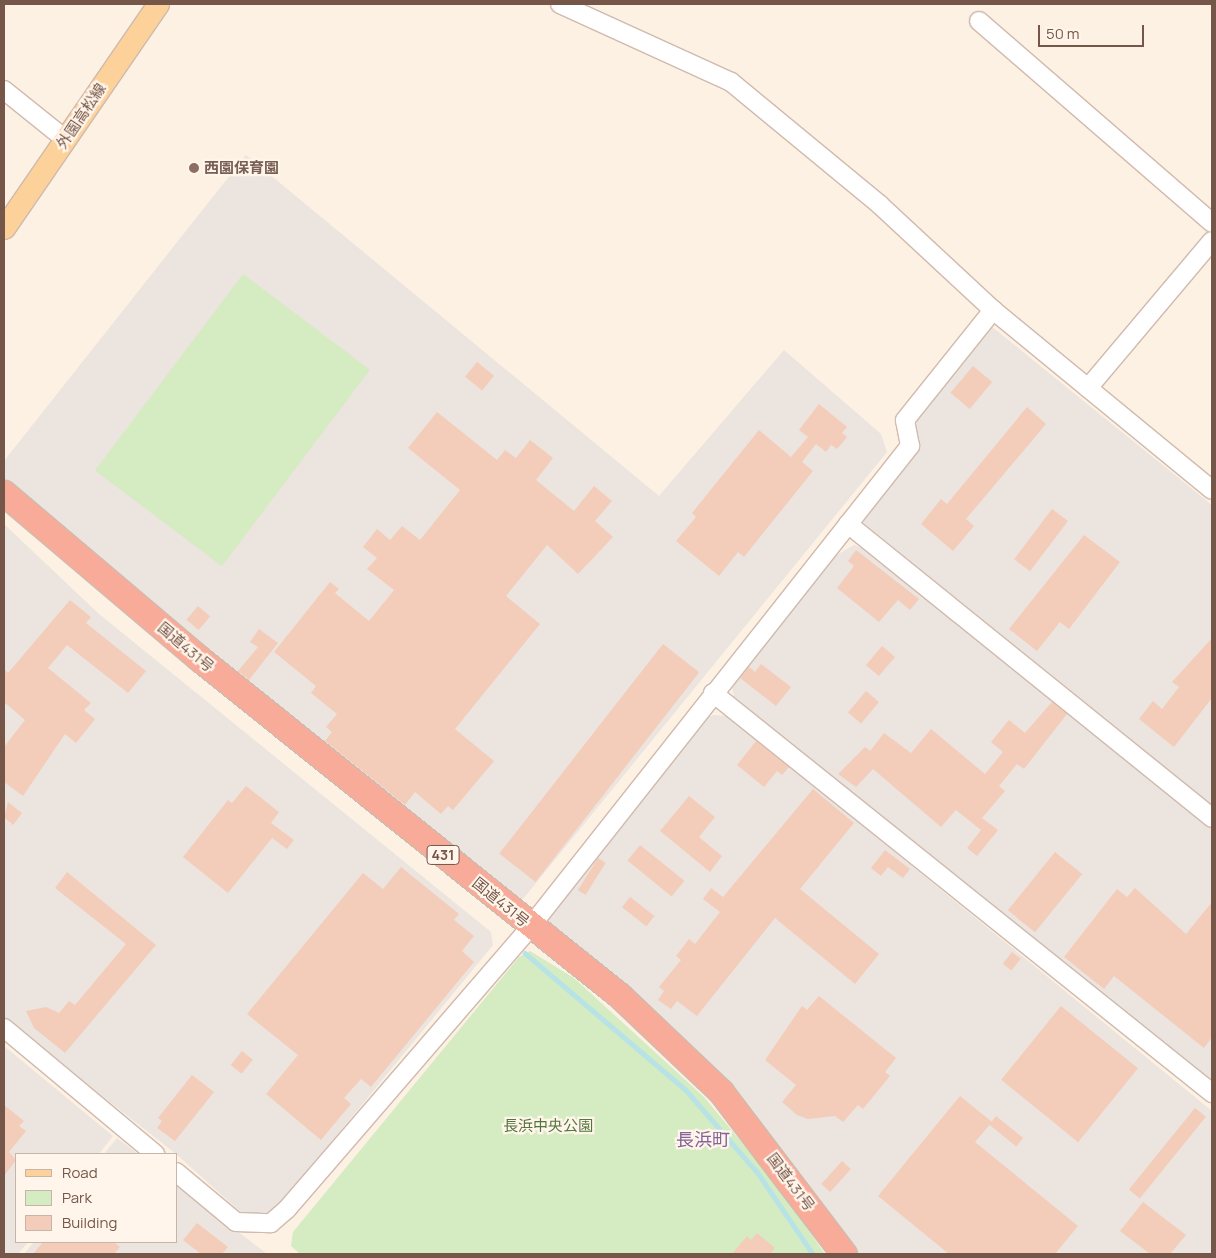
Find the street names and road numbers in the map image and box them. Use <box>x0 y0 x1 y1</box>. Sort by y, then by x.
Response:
street label: 外園高松線 <box>53 80 109 152</box>
street label: 国道431号 <box>154 618 218 676</box>
road number: 431 <box>426 844 460 866</box>
street label: 国道431号 <box>469 874 533 930</box>
street label: 国道431号 <box>763 1149 819 1215</box>

